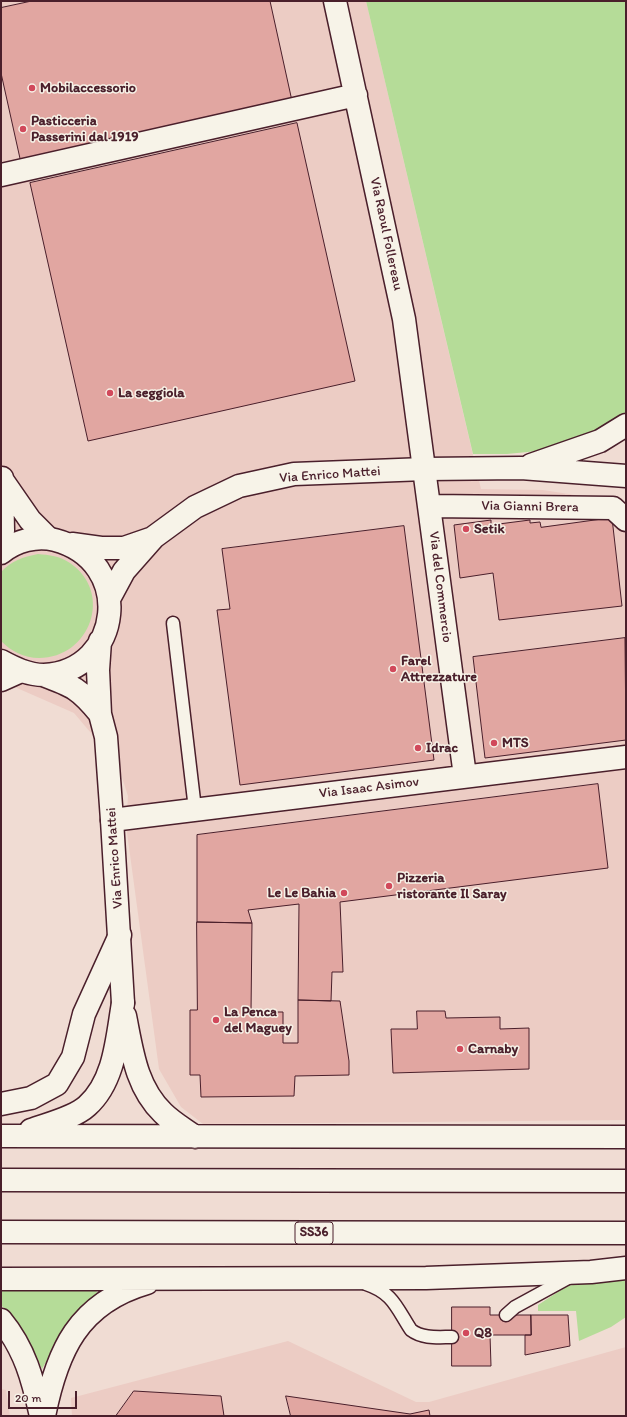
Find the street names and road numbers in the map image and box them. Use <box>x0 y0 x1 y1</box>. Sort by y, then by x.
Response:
street label: Via Raoul Follereau <box>366 176 406 292</box>
street label: Via Enrico Mattei <box>279 463 381 487</box>
street label: Via Gianni Brera <box>481 498 579 516</box>
street label: Via del Commercio <box>425 530 455 644</box>
street label: Via Isaac Asimov <box>318 774 420 802</box>
street label: Via Enrico Mattei <box>103 807 127 909</box>
road number: SS36 <box>295 1222 333 1244</box>

